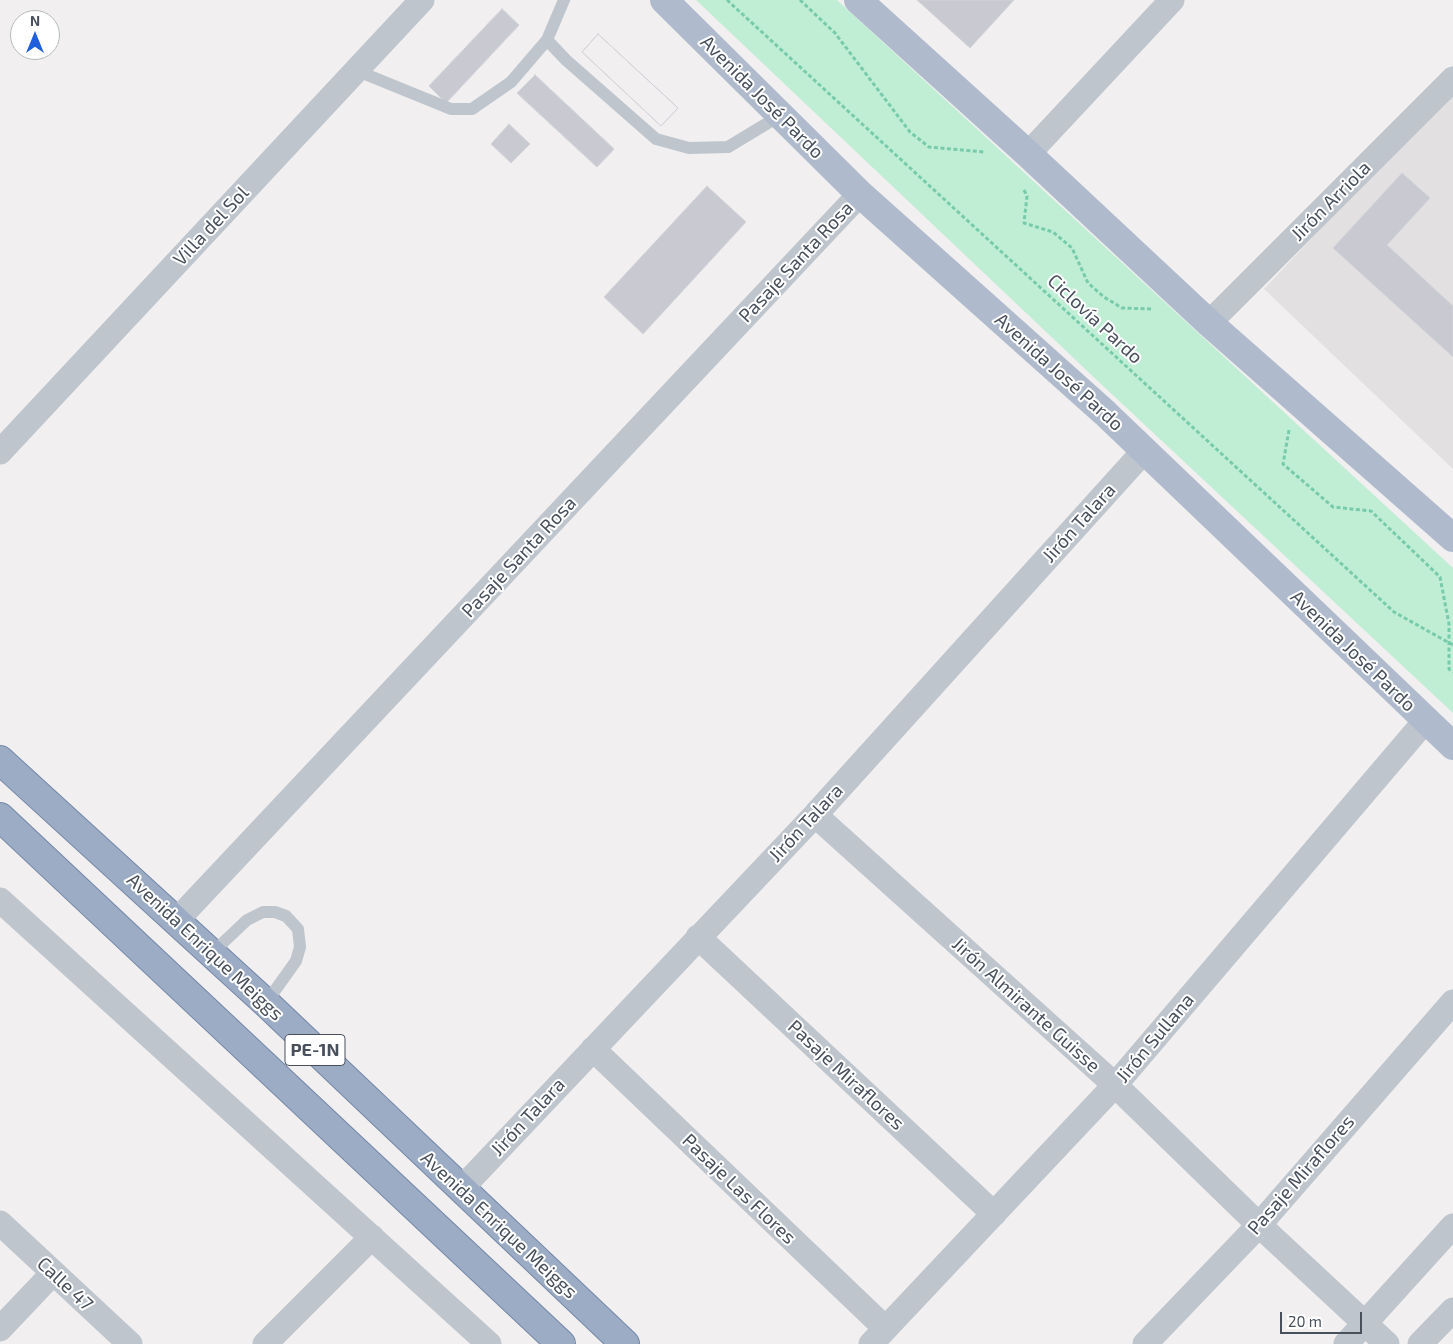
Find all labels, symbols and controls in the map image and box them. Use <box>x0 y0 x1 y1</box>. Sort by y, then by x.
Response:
north arrow <box>10 10 60 60</box>
text: N <box>30 12 40 29</box>
street label: Avenida José Pardo <box>696 31 828 163</box>
street label: Jirón Arriola <box>1286 156 1376 246</box>
street label: Villa del Sol <box>168 182 254 270</box>
street label: Pasaje Santa Rosa <box>734 197 858 327</box>
street label: Ciclovía Pardo <box>1043 269 1147 369</box>
street label: Avenida José Pardo <box>990 308 1128 436</box>
street label: Jirón Talara <box>1038 479 1120 567</box>
street label: Pasaje Santa Rosa <box>457 492 581 622</box>
street label: Avenida José Pardo <box>1286 586 1420 716</box>
street label: Jirón Talara <box>764 779 848 867</box>
street label: Avenida Enrique Meiggs <box>122 869 288 1025</box>
street label: Jirón Almirante Guisse <box>947 933 1105 1077</box>
street label: Jirón Sullana <box>1111 989 1199 1087</box>
street label: Pasaje Miraflores <box>783 1015 909 1135</box>
road number: PE-1N <box>285 1034 345 1066</box>
street label: Jirón Talara <box>486 1073 570 1161</box>
street label: Pasaje Miraflores <box>1243 1111 1359 1239</box>
street label: Pasaje Las Flores <box>678 1129 800 1249</box>
street label: Avenida Enrique Meiggs <box>416 1147 582 1303</box>
street label: Calle 47 <box>32 1252 98 1316</box>
scale bar <box>1283 1302 1366 1334</box>
text: 20 m <box>1288 1312 1322 1330</box>

